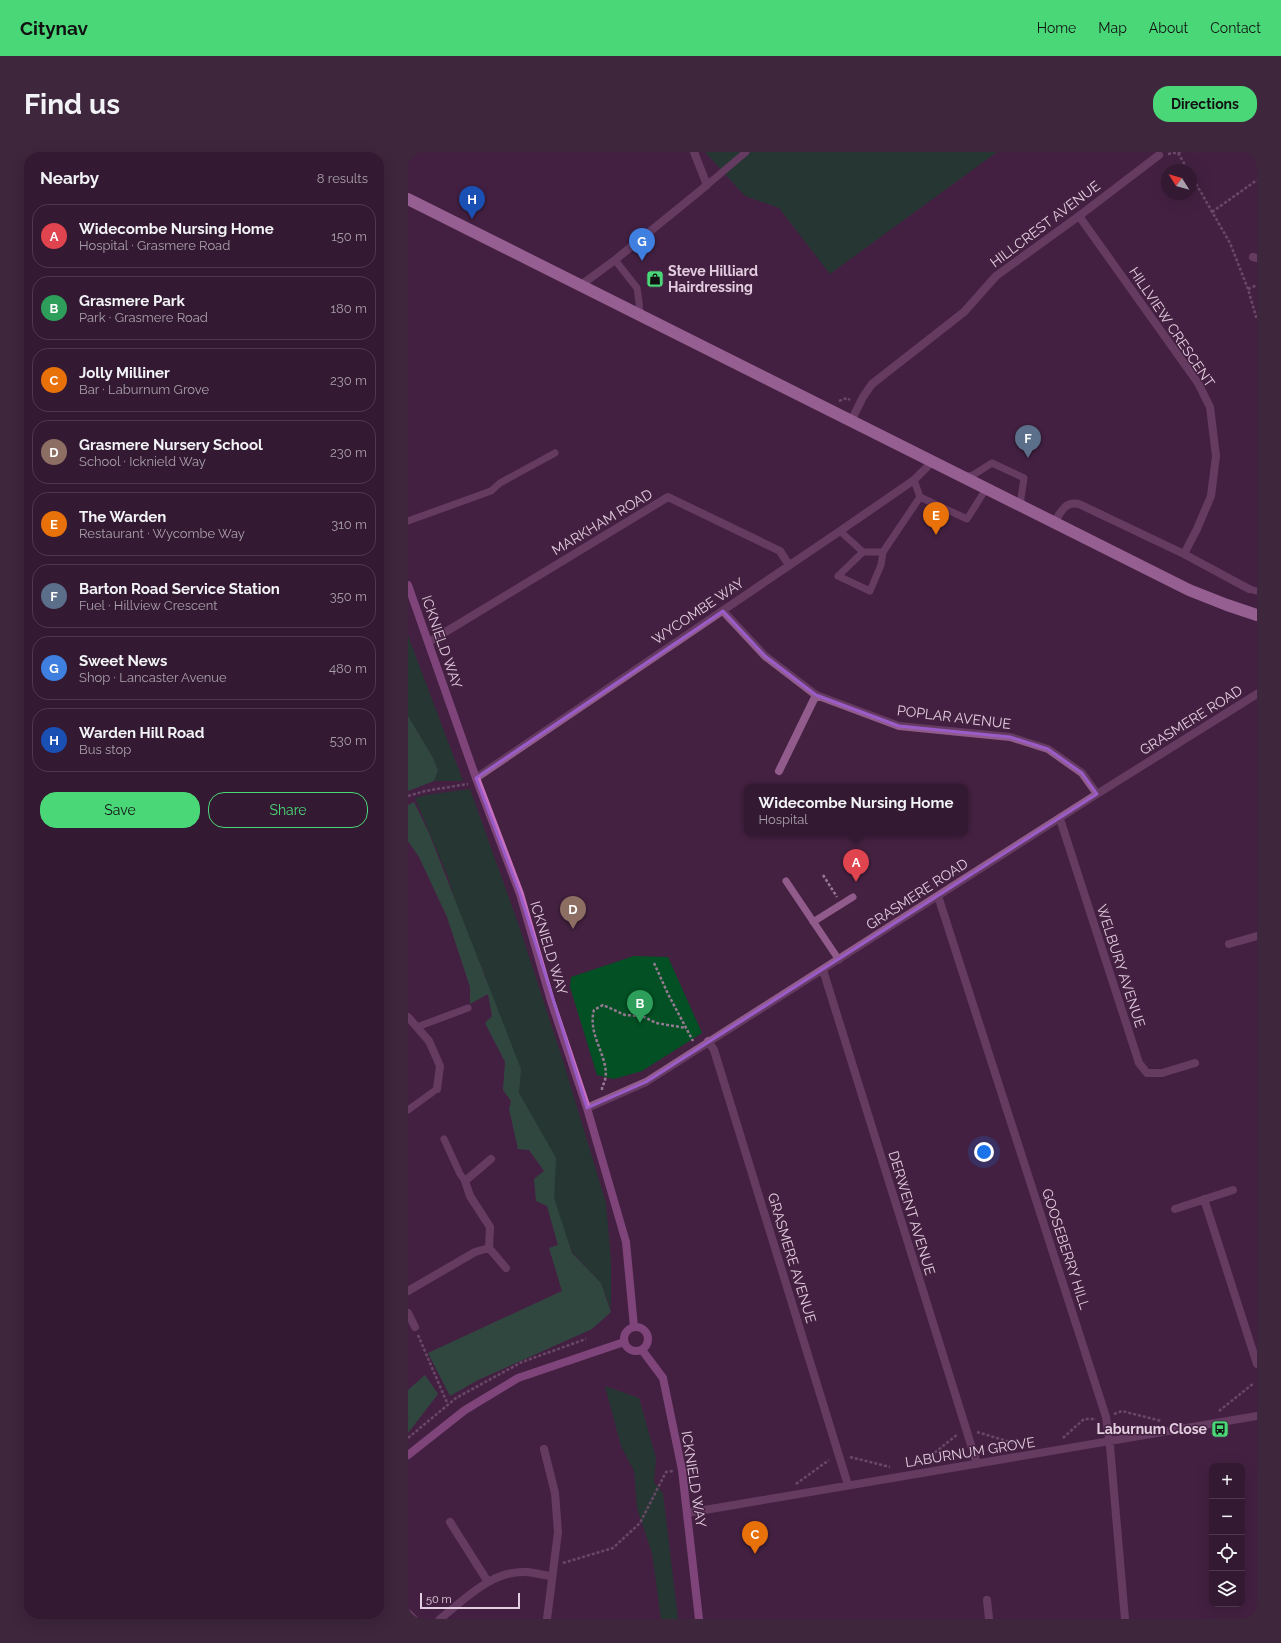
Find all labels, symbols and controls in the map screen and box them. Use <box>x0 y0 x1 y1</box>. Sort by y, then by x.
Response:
text: Citynav <box>20 17 88 39</box>
text: Home <box>1037 20 1076 36</box>
text: Map <box>1098 20 1127 36</box>
text: About <box>1149 20 1188 36</box>
text: Contact <box>1210 20 1261 36</box>
button: Directions <box>1153 86 1257 122</box>
text: Find us <box>24 88 120 121</box>
north arrow <box>1161 164 1197 200</box>
text: Nearby <box>40 168 99 188</box>
text: 8 results <box>317 171 368 186</box>
street label: HILLCREST AVENUE <box>987 178 1103 270</box>
pin: H <box>459 186 485 219</box>
text: Widecombe Nursing Home <box>79 220 274 238</box>
pin: G <box>629 228 655 261</box>
text: A <box>50 229 58 244</box>
text: 150 m <box>331 229 367 244</box>
text: Hospital · Grasmere Road <box>79 238 230 253</box>
place label: Steve Hilliard Hairdressing <box>668 263 758 295</box>
street label: HILLVIEW CRESCENT <box>1126 264 1218 390</box>
shop icon: Steve Hilliard Hairdressing <box>645 269 665 289</box>
text: Grasmere Park <box>79 292 185 310</box>
text: B <box>50 301 58 316</box>
text: 180 m <box>331 301 367 316</box>
text: Park · Grasmere Road <box>79 310 208 325</box>
text: Jolly Milliner <box>79 364 170 382</box>
text: C <box>50 373 58 388</box>
text: 230 m <box>330 373 367 388</box>
text: Bar · Laburnum Grove <box>79 382 209 397</box>
pin: F <box>1015 425 1041 458</box>
text: Grasmere Nursery School <box>79 436 263 454</box>
text: D <box>49 445 59 460</box>
text: 230 m <box>330 445 367 460</box>
text: School · Icknield Way <box>79 454 206 469</box>
street label: MARKHAM ROAD <box>549 486 655 558</box>
pin: E <box>923 502 949 535</box>
text: The Warden <box>79 508 166 526</box>
text: E <box>50 517 58 532</box>
text: 310 m <box>331 517 367 532</box>
text: Restaurant · Wycombe Way <box>79 526 245 541</box>
street label: WYCOMBE WAY <box>649 574 747 648</box>
text: Barton Road Service Station <box>79 580 280 598</box>
text: F <box>50 589 58 604</box>
text: 350 m <box>330 589 367 604</box>
street label: ICKNIELD WAY <box>419 593 465 691</box>
text: Fuel · Hillview Crescent <box>79 598 218 613</box>
text: Sweet News <box>79 652 167 670</box>
text: G <box>49 661 59 676</box>
text: 480 m <box>329 661 367 676</box>
text: Shop · Lancaster Avenue <box>79 670 227 685</box>
street label: GRASMERE ROAD <box>1137 682 1245 758</box>
street label: POPLAR AVENUE <box>896 702 1012 732</box>
text: Warden Hill Road <box>79 724 204 742</box>
text: H <box>49 733 59 748</box>
text: 530 m <box>330 733 367 748</box>
text: Bus stop <box>79 742 131 757</box>
popup <box>744 784 968 836</box>
button: Save <box>40 792 200 828</box>
button: Share <box>208 792 368 828</box>
text: Widecombe Nursing Home <box>759 794 953 812</box>
text: Hospital <box>759 812 808 827</box>
pin: A <box>843 849 869 882</box>
street label: GRASMERE ROAD <box>863 855 971 933</box>
pin: D <box>560 896 586 929</box>
street label: ICKNIELD WAY <box>527 899 571 997</box>
street label: WELBURY AVENUE <box>1094 903 1148 1029</box>
pin: B <box>627 990 653 1023</box>
your location <box>974 1142 994 1162</box>
street label: DERWENT AVENUE <box>885 1149 939 1277</box>
street label: GOOSEBERRY HILL <box>1039 1187 1093 1311</box>
street label: GRASMERE AVENUE <box>765 1191 819 1325</box>
bus stop icon: Laburnum Close <box>1210 1419 1230 1439</box>
place label: Laburnum Close <box>1097 1421 1208 1437</box>
street label: ICKNIELD WAY <box>678 1430 710 1528</box>
street label: LABURNUM GROVE <box>904 1434 1036 1470</box>
map controls <box>1209 1463 1245 1607</box>
button: + <box>1209 1463 1245 1499</box>
button: − <box>1209 1499 1245 1535</box>
pin: C <box>742 1521 768 1554</box>
button: locate <box>1209 1535 1245 1571</box>
button: layers <box>1209 1571 1245 1607</box>
scale bar <box>420 1591 520 1610</box>
text: 50 m <box>426 1593 452 1606</box>

